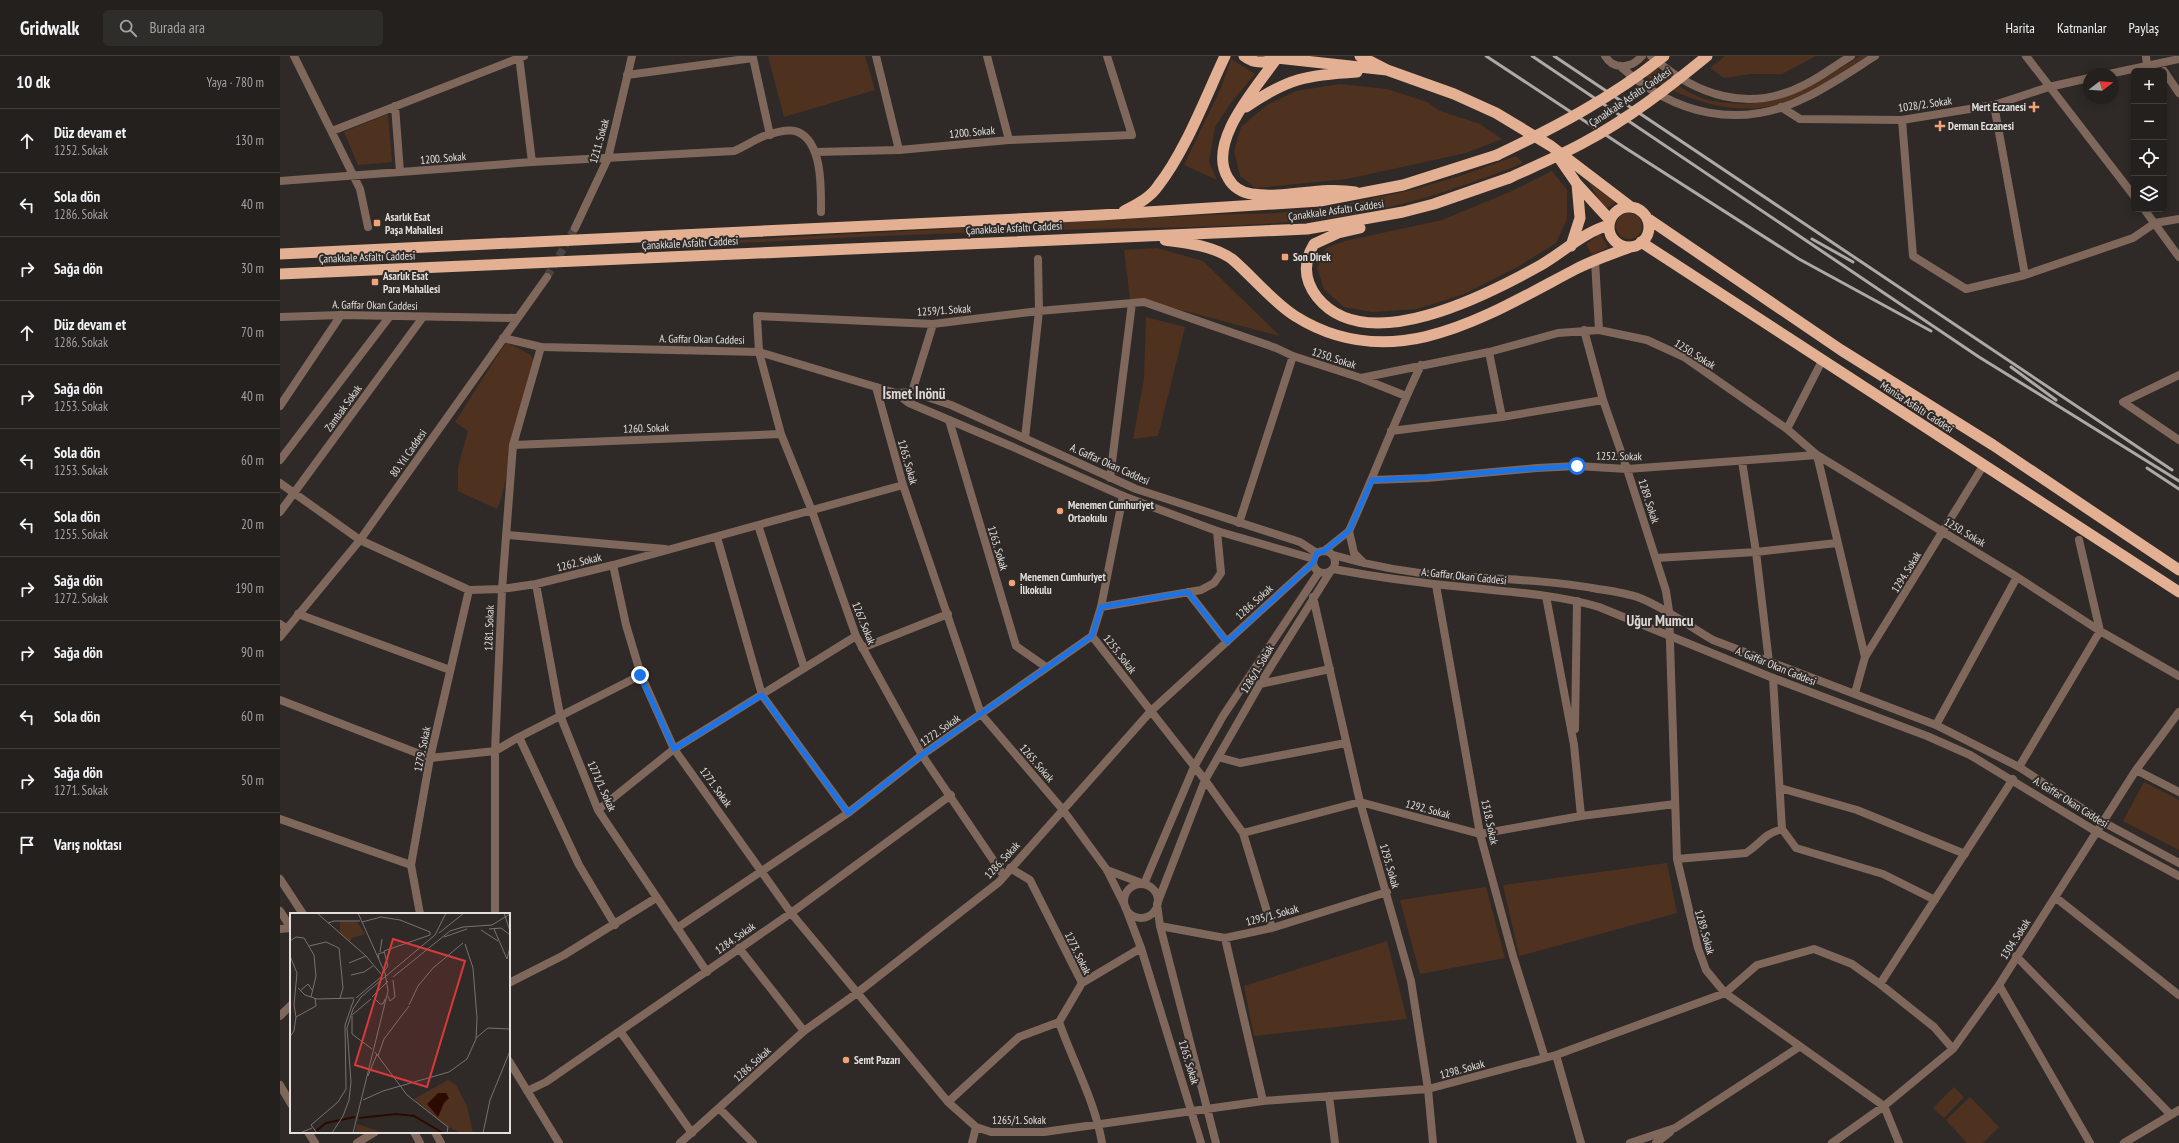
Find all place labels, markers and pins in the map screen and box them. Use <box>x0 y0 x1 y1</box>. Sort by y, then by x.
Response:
place label: Mert Eczanesi <box>1972 100 2027 114</box>
marker: Mert Eczanesi <box>2029 102 2039 112</box>
place label: Derman Eczanesi <box>1948 119 2015 133</box>
marker: Derman Eczanesi <box>1935 121 1945 131</box>
place label: Asarlık Esat Paşa Mahallesi <box>384 210 443 237</box>
marker: Asarlık Esat Paşa Mahallesi <box>372 218 382 228</box>
place label: Son Direk <box>1293 250 1331 264</box>
marker: Son Direk <box>1280 252 1290 262</box>
place label: Asarlık Esat Para Mahallesi <box>382 269 441 296</box>
marker: Asarlık Esat Para Mahallesi <box>370 277 380 287</box>
place label: Menemen Cumhuriyet Ortaokulu <box>1068 498 1154 525</box>
marker: Menemen Cumhuriyet Ortaokulu <box>1055 506 1065 516</box>
place label: Menemen Cumhuriyet İlkokulu <box>1020 570 1106 597</box>
marker: Menemen Cumhuriyet İlkokulu <box>1007 578 1017 588</box>
place label: Semt Pazarı <box>854 1053 900 1067</box>
marker: Semt Pazarı <box>841 1055 851 1065</box>

